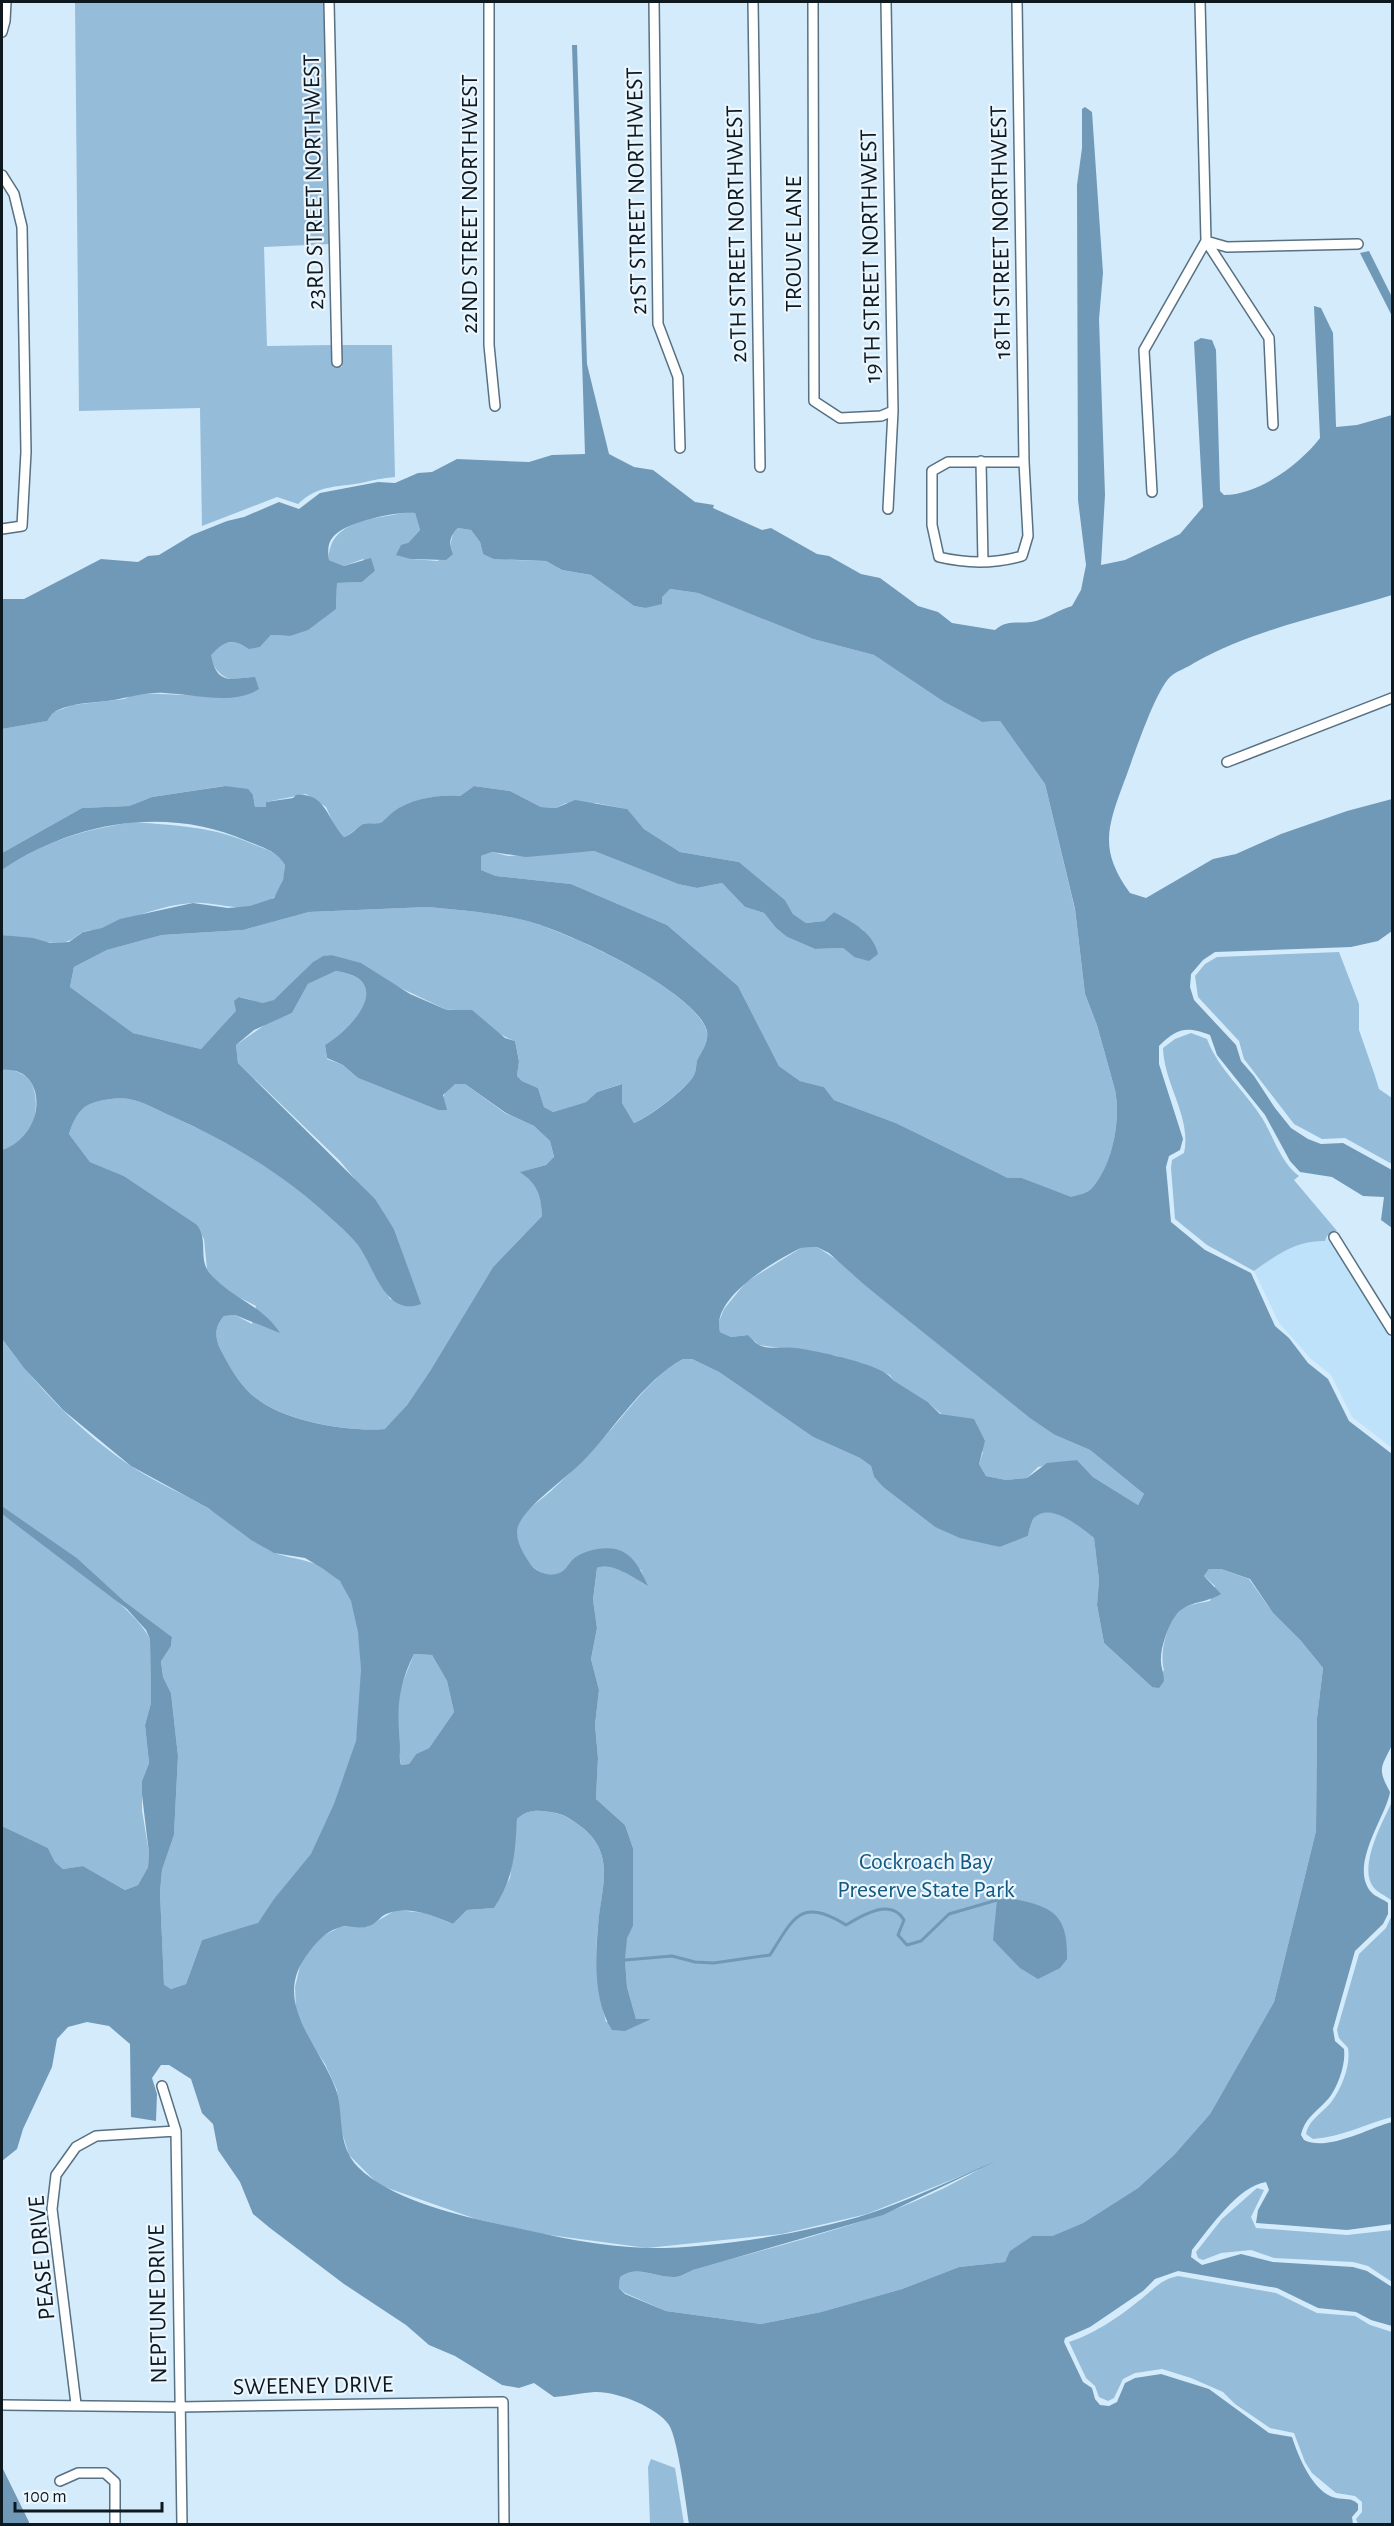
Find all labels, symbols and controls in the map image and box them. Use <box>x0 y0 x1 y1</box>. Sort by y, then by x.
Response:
street label: 23RD STREET NORTHWEST <box>300 54 328 310</box>
street label: 21ST STREET NORTHWEST <box>623 67 651 315</box>
street label: 22ND STREET NORTHWEST <box>458 74 482 334</box>
street label: 20TH STREET NORTHWEST <box>723 105 751 363</box>
street label: 18TH STREET NORTHWEST <box>987 105 1015 359</box>
street label: 19TH STREET NORTHWEST <box>857 129 885 383</box>
street label: TROUVE LANE <box>782 176 806 312</box>
park label: Cockroach Bay Preserve State Park <box>837 1850 1015 1902</box>
street label: PEASE DRIVE <box>25 2194 59 2321</box>
street label: NEPTUNE DRIVE <box>145 2224 171 2384</box>
street label: SWEENEY DRIVE <box>233 2373 394 2399</box>
scale bar <box>15 2475 162 2513</box>
text: 100 m <box>24 2488 67 2506</box>

